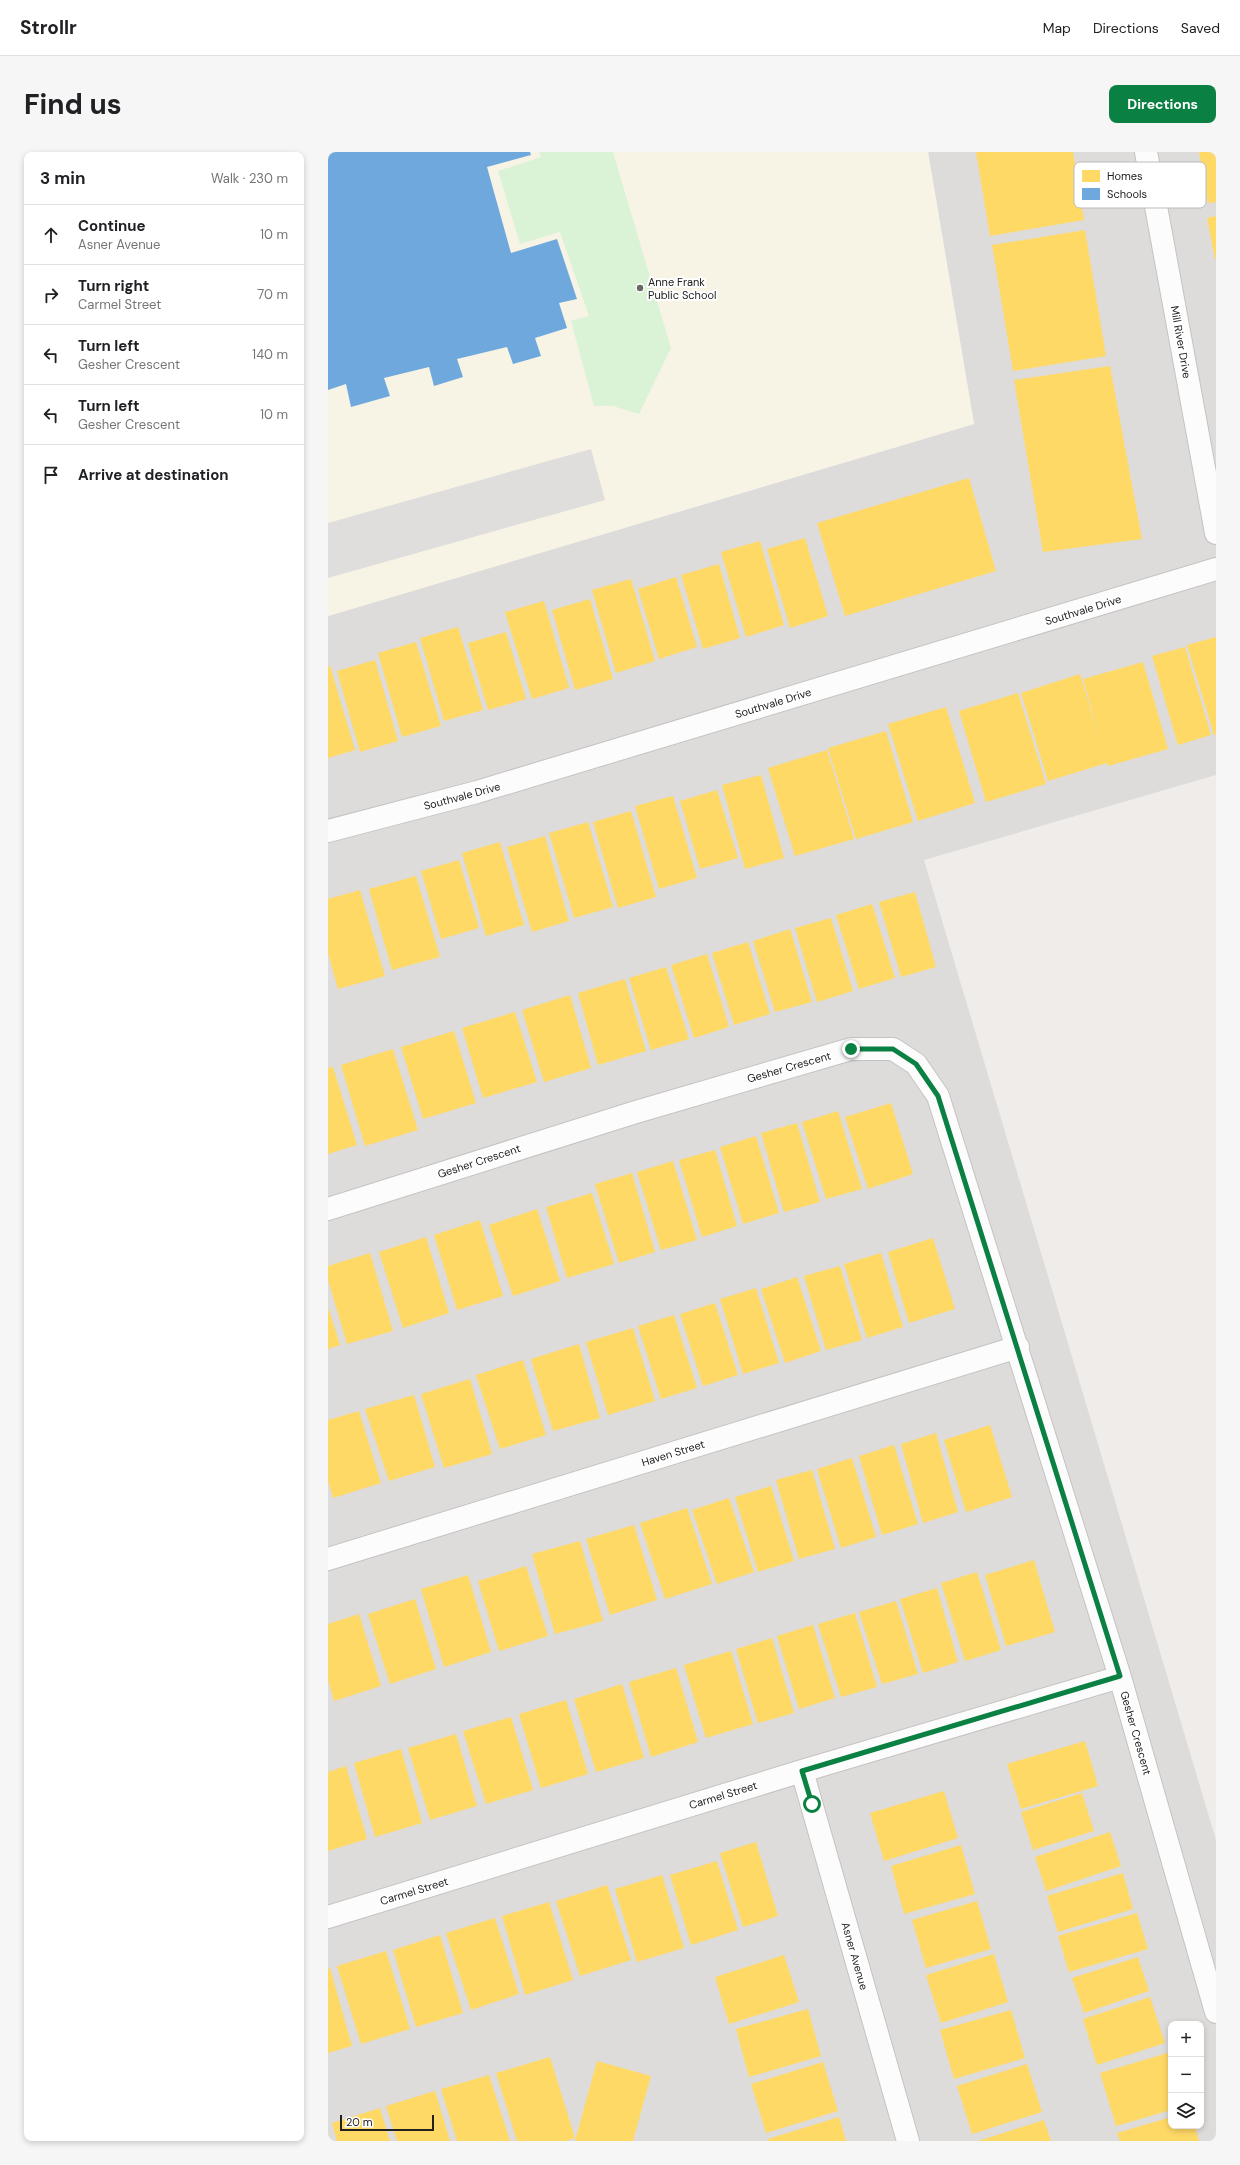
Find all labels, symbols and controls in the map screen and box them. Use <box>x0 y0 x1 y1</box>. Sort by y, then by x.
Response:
text: Strollr <box>20 15 77 40</box>
text: Map <box>1043 19 1071 37</box>
text: Directions <box>1093 19 1159 37</box>
text: Saved <box>1181 19 1220 37</box>
button: Directions <box>1109 85 1216 123</box>
text: Find us <box>24 86 122 123</box>
legend <box>1074 162 1206 208</box>
text: 3 min <box>40 167 85 189</box>
text: Homes <box>1107 169 1143 183</box>
text: Walk · 230 m <box>211 170 288 187</box>
text: Schools <box>1107 187 1147 201</box>
text: Continue <box>78 216 146 236</box>
icon: ahead <box>40 224 62 246</box>
text: 10 m <box>260 226 288 243</box>
text: Asner Avenue <box>78 236 160 253</box>
place label: Anne Frank Public School <box>648 275 716 302</box>
text: Turn right <box>78 276 149 296</box>
marker: Anne Frank Public School <box>635 283 645 293</box>
icon: right <box>40 284 62 306</box>
text: 70 m <box>257 286 288 303</box>
text: Carmel Street <box>78 296 161 313</box>
street label: Mill River Drive <box>1168 304 1194 380</box>
text: Turn left <box>78 336 139 356</box>
icon: left <box>40 344 62 366</box>
text: 140 m <box>252 346 288 363</box>
text: Gesher Crescent <box>78 356 180 373</box>
text: Turn left <box>78 396 139 416</box>
icon: left <box>40 404 62 426</box>
text: 10 m <box>260 406 288 423</box>
text: Gesher Crescent <box>78 416 180 433</box>
icon: arrive <box>40 464 62 486</box>
text: Arrive at destination <box>78 465 229 485</box>
street label: Southvale Drive <box>1043 592 1123 628</box>
street label: Southvale Drive <box>733 685 813 721</box>
street label: Southvale Drive <box>422 779 502 813</box>
route end <box>842 1040 860 1058</box>
street label: Gesher Crescent <box>746 1048 832 1086</box>
street label: Gesher Crescent <box>436 1141 522 1181</box>
street label: Haven Street <box>640 1437 706 1469</box>
street label: Gesher Crescent <box>1117 1690 1155 1776</box>
street label: Carmel Street <box>687 1778 759 1812</box>
route start <box>803 1795 821 1813</box>
street label: Carmel Street <box>378 1874 450 1908</box>
street label: Asner Avenue <box>839 1921 871 1991</box>
map controls <box>1168 2021 1204 2129</box>
button: + <box>1168 2021 1204 2057</box>
button: − <box>1168 2057 1204 2093</box>
button: layers <box>1168 2093 1204 2129</box>
scale bar <box>340 2113 434 2132</box>
text: 20 m <box>346 2115 372 2129</box>

